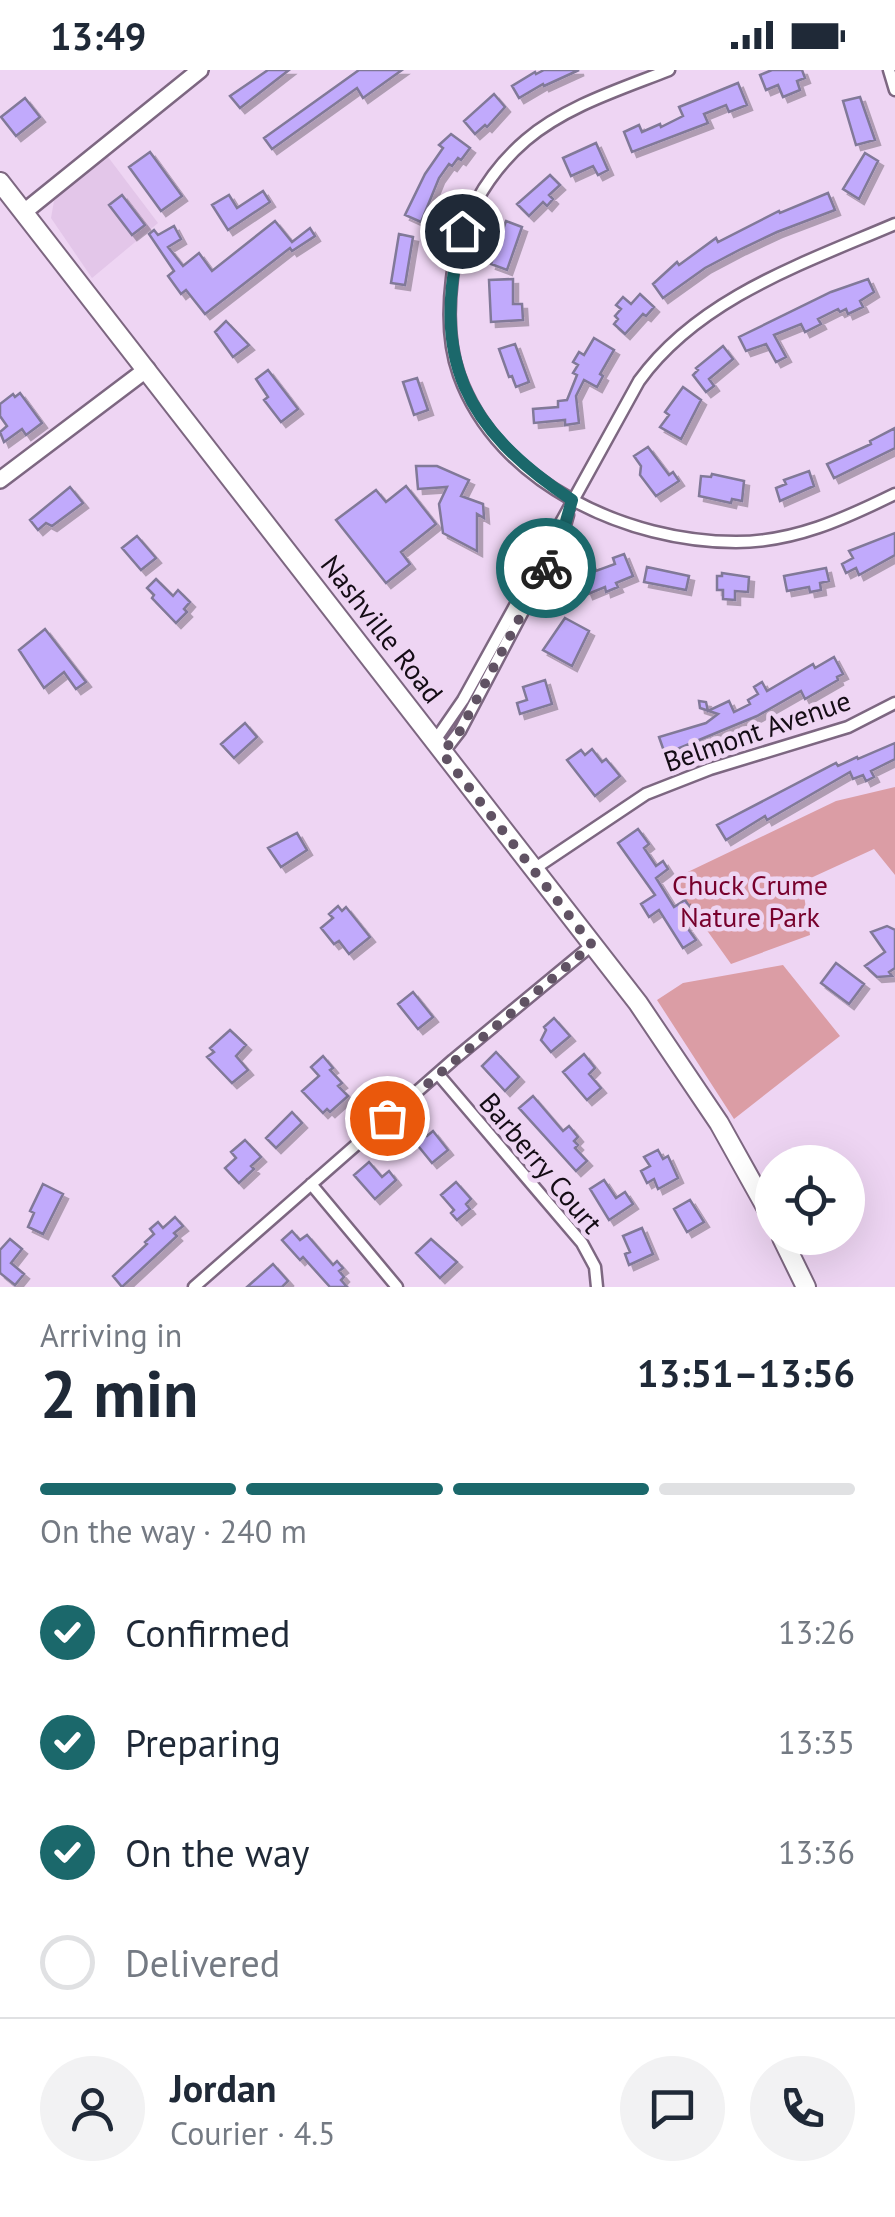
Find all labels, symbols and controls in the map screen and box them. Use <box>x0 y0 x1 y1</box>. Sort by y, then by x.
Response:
text: 13:49 <box>50 11 146 60</box>
pin <box>420 189 505 274</box>
icon: home <box>435 204 490 259</box>
courier <box>496 518 596 618</box>
icon: bike <box>519 541 574 596</box>
street label: Nashville Road <box>313 547 452 710</box>
street label: Belmont Avenue <box>658 681 855 780</box>
park label: Chuck Crume Nature Park <box>672 866 828 935</box>
pin <box>345 1076 430 1161</box>
street label: Barberry Court <box>472 1085 611 1241</box>
icon: bag <box>360 1091 415 1146</box>
map controls <box>755 1145 865 1255</box>
button: locate <box>755 1145 865 1255</box>
text: Arriving in <box>40 1314 182 1356</box>
text: 13:51–13:56 <box>637 1348 855 1397</box>
text: 2 min <box>40 1351 199 1435</box>
text: On the way · 240 m <box>40 1510 307 1552</box>
icon: check <box>40 1605 95 1660</box>
text: Confirmed <box>125 1608 291 1657</box>
text: 13:26 <box>778 1611 855 1653</box>
icon: check <box>40 1715 95 1770</box>
text: Preparing <box>125 1718 281 1767</box>
text: 13:35 <box>778 1721 855 1763</box>
icon: check <box>40 1825 95 1880</box>
text: On the way <box>125 1828 310 1877</box>
text: 13:36 <box>778 1831 855 1873</box>
text: Delivered <box>125 1938 280 1987</box>
button: person <box>40 2056 145 2161</box>
button: chat <box>620 2056 725 2161</box>
button: phone <box>750 2056 855 2161</box>
text: Jordan <box>170 2063 276 2112</box>
text: Courier · 4.5 <box>170 2112 336 2154</box>

